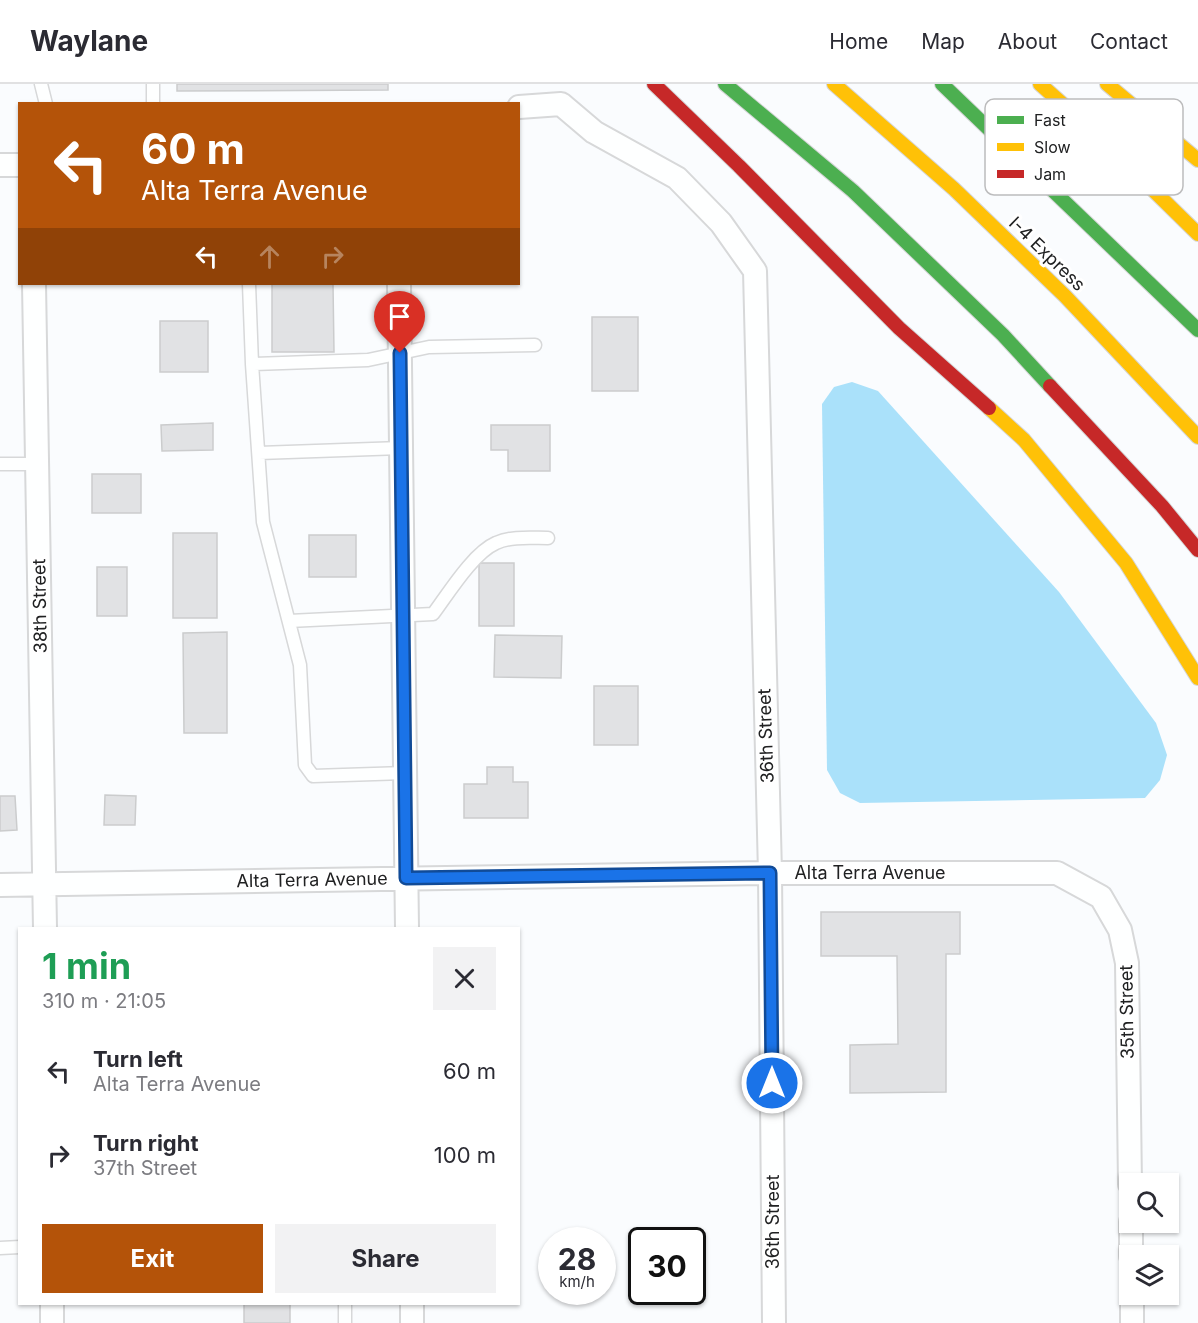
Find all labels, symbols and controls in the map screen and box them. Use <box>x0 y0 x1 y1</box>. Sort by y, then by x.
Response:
text: Waylane <box>30 24 148 58</box>
text: Home <box>829 29 888 54</box>
text: Map <box>921 29 965 54</box>
text: About <box>998 29 1057 54</box>
text: Contact <box>1090 29 1168 54</box>
legend <box>985 99 1183 195</box>
text: Fast <box>1034 110 1066 130</box>
text: 60 m <box>141 123 245 174</box>
icon: left <box>42 126 120 204</box>
text: Slow <box>1034 137 1071 157</box>
text: Jam <box>1034 164 1066 184</box>
text: Alta Terra Avenue <box>141 174 368 207</box>
street label: I-4 Express <box>1005 212 1090 295</box>
icon: left <box>190 240 223 273</box>
icon: ahead <box>253 240 286 273</box>
icon: right <box>316 240 349 273</box>
pin <box>374 291 425 353</box>
icon: arrive <box>383 300 416 333</box>
street label: 38th Street <box>28 558 51 654</box>
street label: 36th Street <box>753 688 778 784</box>
street label: Alta Terra Avenue <box>794 862 946 883</box>
street label: Alta Terra Avenue <box>236 868 388 891</box>
text: 1 min <box>42 944 131 988</box>
button: close <box>433 947 496 1010</box>
street label: 35th Street <box>1115 965 1138 1059</box>
text: 310 m · 21:05 <box>42 989 166 1013</box>
text: Turn left <box>93 1046 183 1072</box>
position arrow <box>740 1051 804 1115</box>
icon: left <box>42 1055 75 1088</box>
text: 60 m <box>443 1058 496 1084</box>
text: Alta Terra Avenue <box>93 1072 261 1096</box>
text: Turn right <box>93 1130 199 1156</box>
icon: right <box>42 1139 75 1172</box>
text: 100 m <box>434 1142 496 1168</box>
text: 37th Street <box>93 1156 197 1180</box>
map controls <box>1119 1173 1179 1305</box>
button: search <box>1119 1173 1179 1233</box>
street label: 36th Street <box>762 1175 783 1269</box>
button: Exit <box>42 1224 263 1293</box>
button: Share <box>275 1224 496 1293</box>
speed limit sign: 30 <box>628 1227 706 1305</box>
text: 28 <box>558 1241 596 1277</box>
button: layers <box>1119 1245 1179 1305</box>
text: km/h <box>559 1272 595 1291</box>

